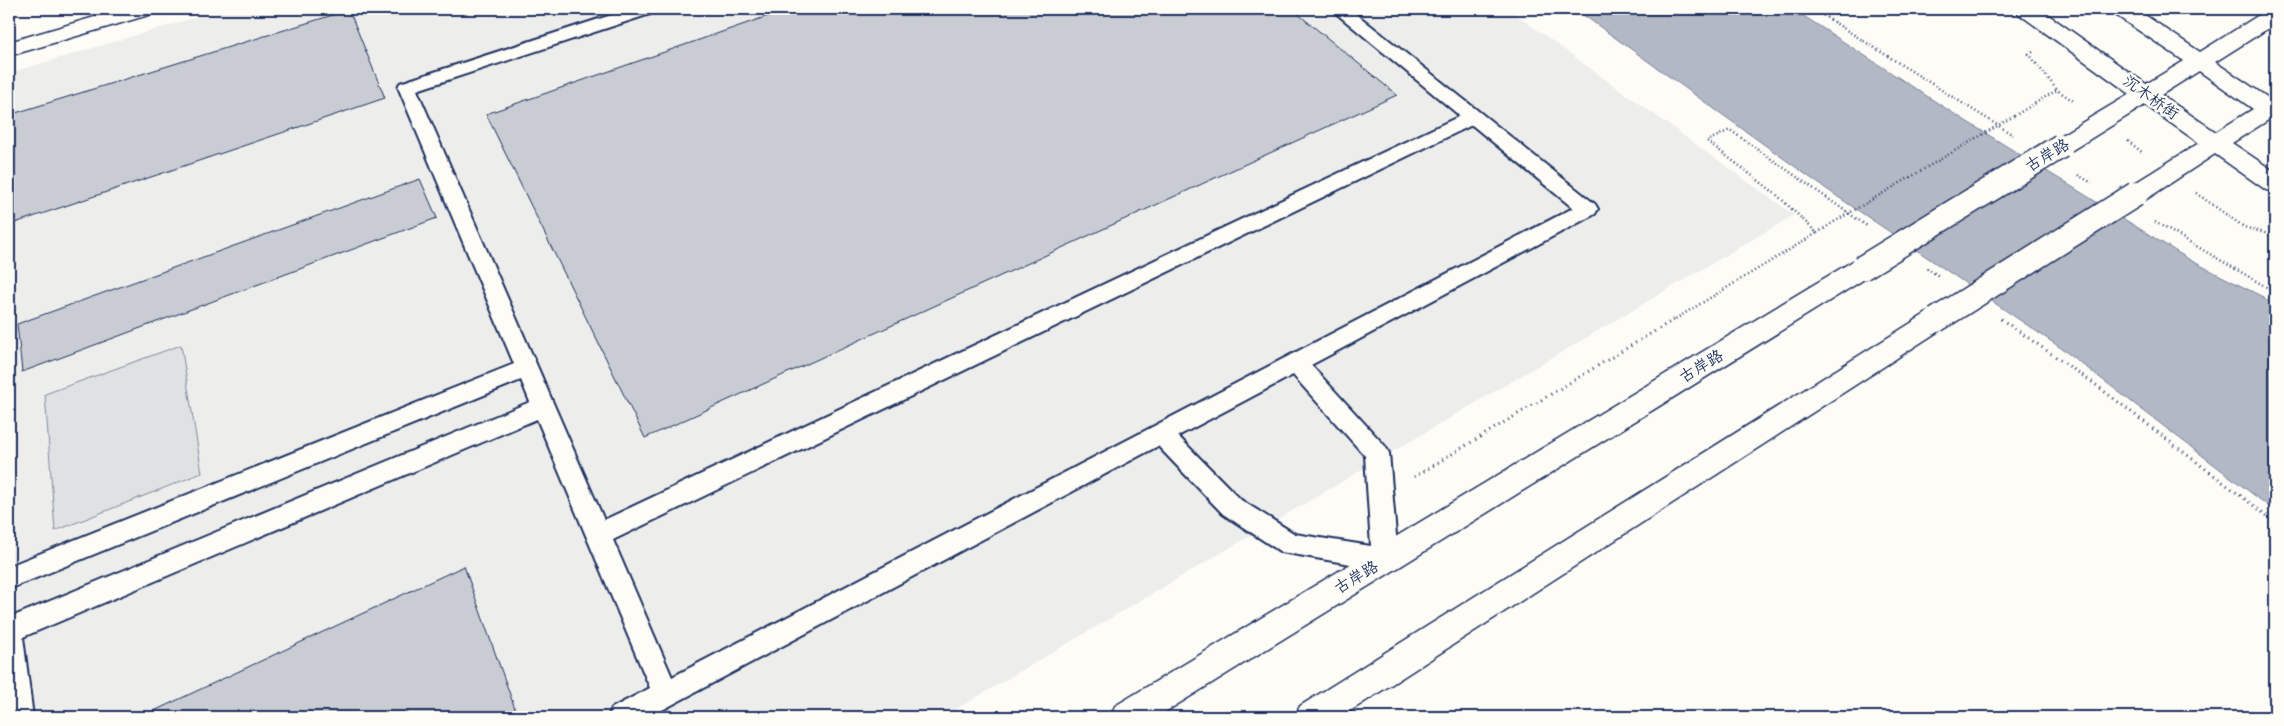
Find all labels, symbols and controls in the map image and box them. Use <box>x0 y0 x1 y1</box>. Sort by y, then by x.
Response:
street label: 沉木桥街 <box>2116 67 2186 127</box>
street label: 古岸路 <box>2019 130 2075 180</box>
street label: 古岸路 <box>1673 341 1729 391</box>
street label: 古岸路 <box>1328 552 1384 602</box>

